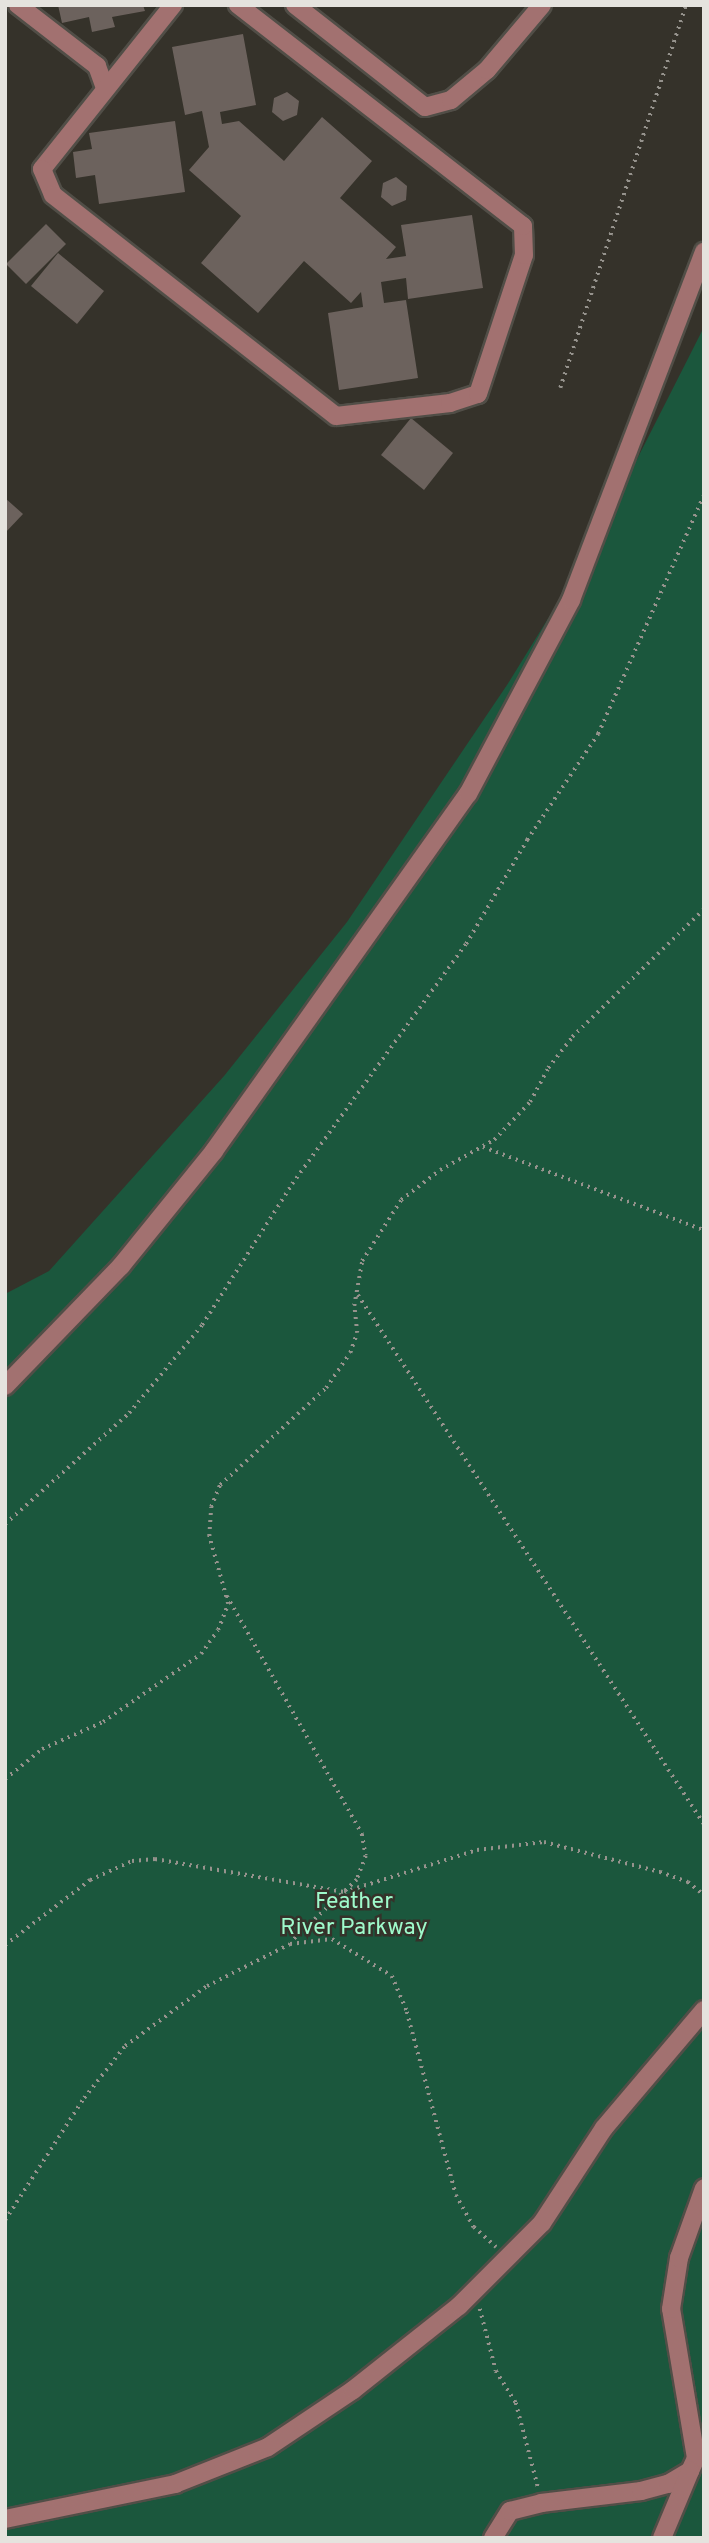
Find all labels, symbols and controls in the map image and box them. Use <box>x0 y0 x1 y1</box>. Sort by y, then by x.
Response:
park label: Feather River Parkway <box>280 1889 428 1943</box>

